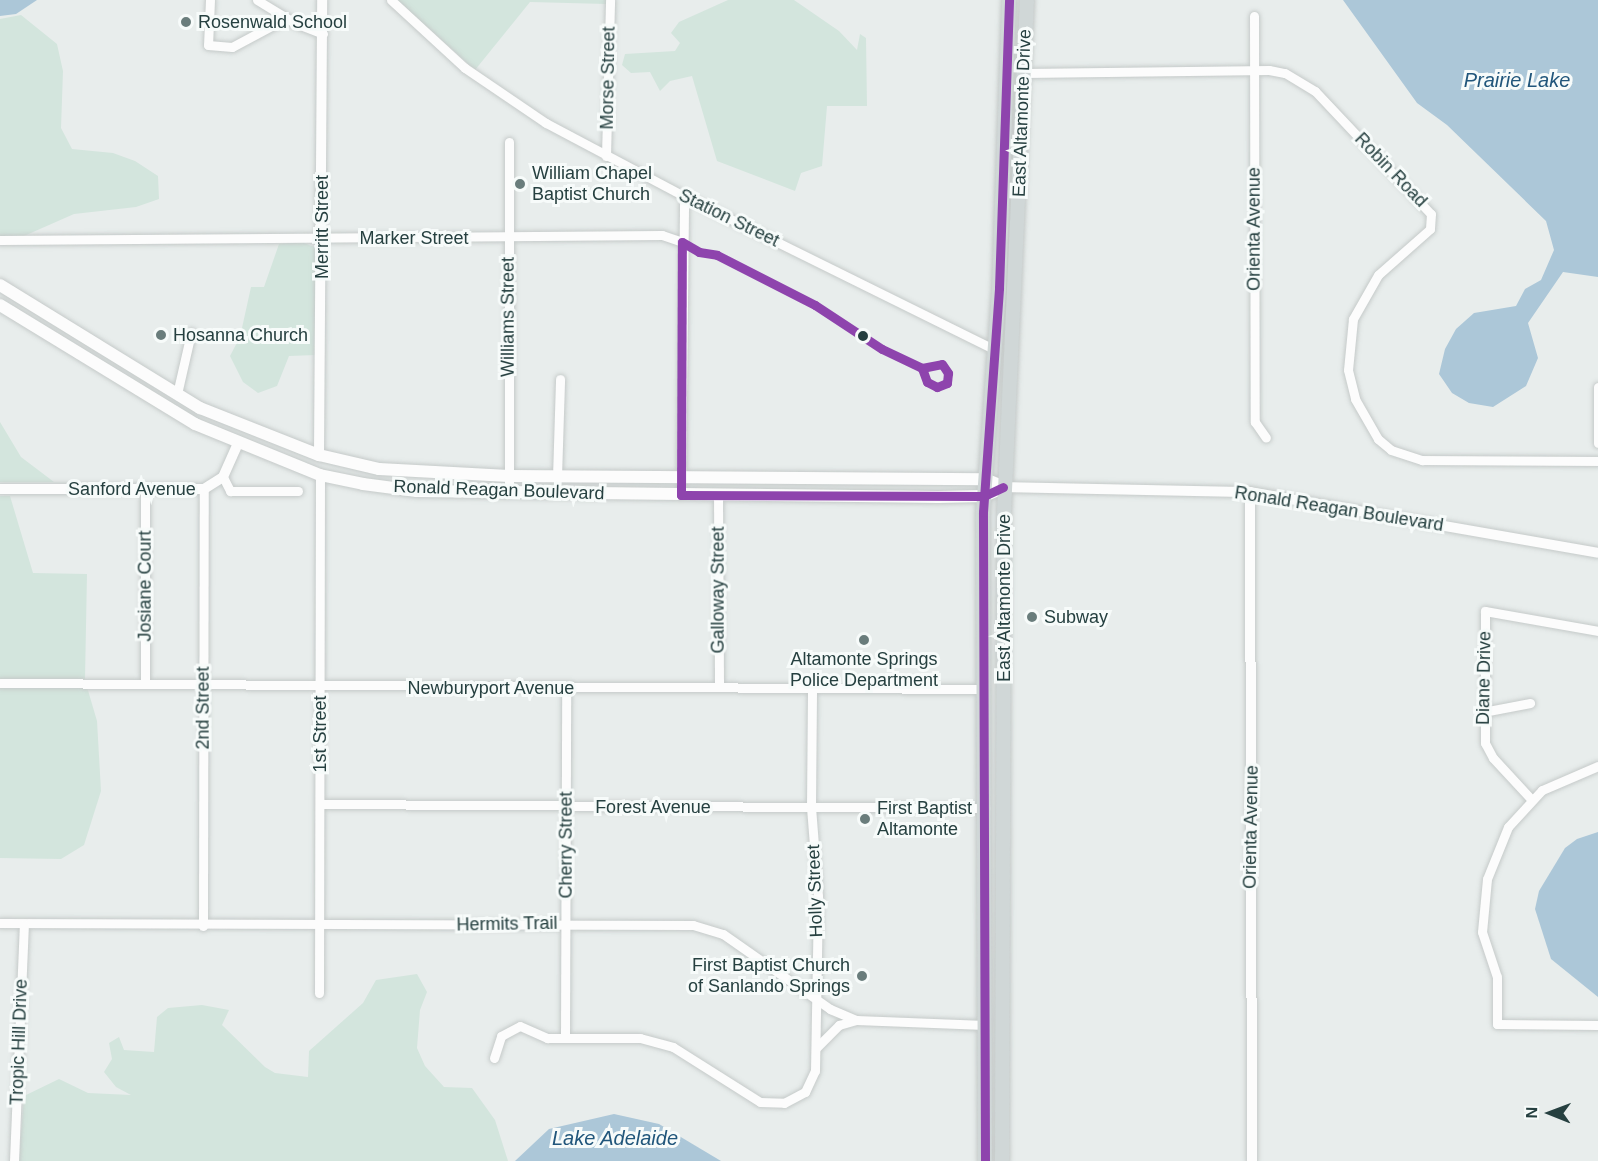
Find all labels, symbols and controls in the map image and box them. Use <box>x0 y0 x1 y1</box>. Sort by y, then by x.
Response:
place label: Rosenwald School <box>198 11 347 33</box>
marker: Rosenwald School <box>179 15 193 29</box>
street label: Morse Street <box>596 26 620 130</box>
street label: East Altamonte Drive <box>1008 28 1036 198</box>
water label: Prairie Lake <box>1464 68 1570 92</box>
street label: Robin Road <box>1350 128 1432 212</box>
place label: William Chapel Baptist Church <box>532 163 652 206</box>
street label: Orienta Avenue <box>1243 167 1265 291</box>
street label: Merritt Street <box>311 175 333 279</box>
marker: William Chapel Baptist Church <box>513 177 527 191</box>
street label: Station Street <box>675 184 783 252</box>
street label: Marker Street <box>359 227 469 249</box>
street label: Williams Street <box>497 257 519 377</box>
place label: Hosanna Church <box>173 324 308 346</box>
marker: Hosanna Church <box>154 328 168 342</box>
unlabelled marker <box>857 330 869 342</box>
street label: Ronald Reagan Boulevard <box>393 476 605 504</box>
street label: Sanford Avenue <box>68 478 196 500</box>
street label: Ronald Reagan Boulevard <box>1233 482 1445 536</box>
street label: East Altamonte Drive <box>993 513 1015 683</box>
street label: Galloway Street <box>707 526 729 654</box>
street label: Josiane Court <box>134 530 156 642</box>
place label: Subway <box>1044 606 1108 628</box>
marker: Subway <box>1025 610 1039 624</box>
street label: Diane Drive <box>1472 631 1496 725</box>
marker: Altamonte Springs Police Department <box>857 633 871 647</box>
place label: Altamonte Springs Police Department <box>790 649 938 692</box>
street label: 2nd Street <box>192 666 214 750</box>
street label: Newburyport Avenue <box>407 677 575 699</box>
street label: 1st Street <box>309 695 331 773</box>
street label: Orienta Avenue <box>1239 764 1263 890</box>
street label: Cherry Street <box>555 791 577 899</box>
street label: Forest Avenue <box>595 796 711 818</box>
place label: First Baptist Altamonte <box>877 798 972 840</box>
marker: First Baptist Altamonte <box>858 812 872 826</box>
street label: Holly Street <box>803 844 827 938</box>
street label: Hermits Trail <box>456 912 558 936</box>
place label: First Baptist Church of Sanlando Springs <box>688 955 850 998</box>
marker: First Baptist Church of Sanlando Springs <box>855 969 869 983</box>
street label: Tropic Hill Drive <box>6 978 32 1106</box>
north arrow <box>1520 1083 1580 1143</box>
text: N <box>1523 1107 1540 1119</box>
water label: Lake Adelaide <box>552 1126 678 1150</box>

